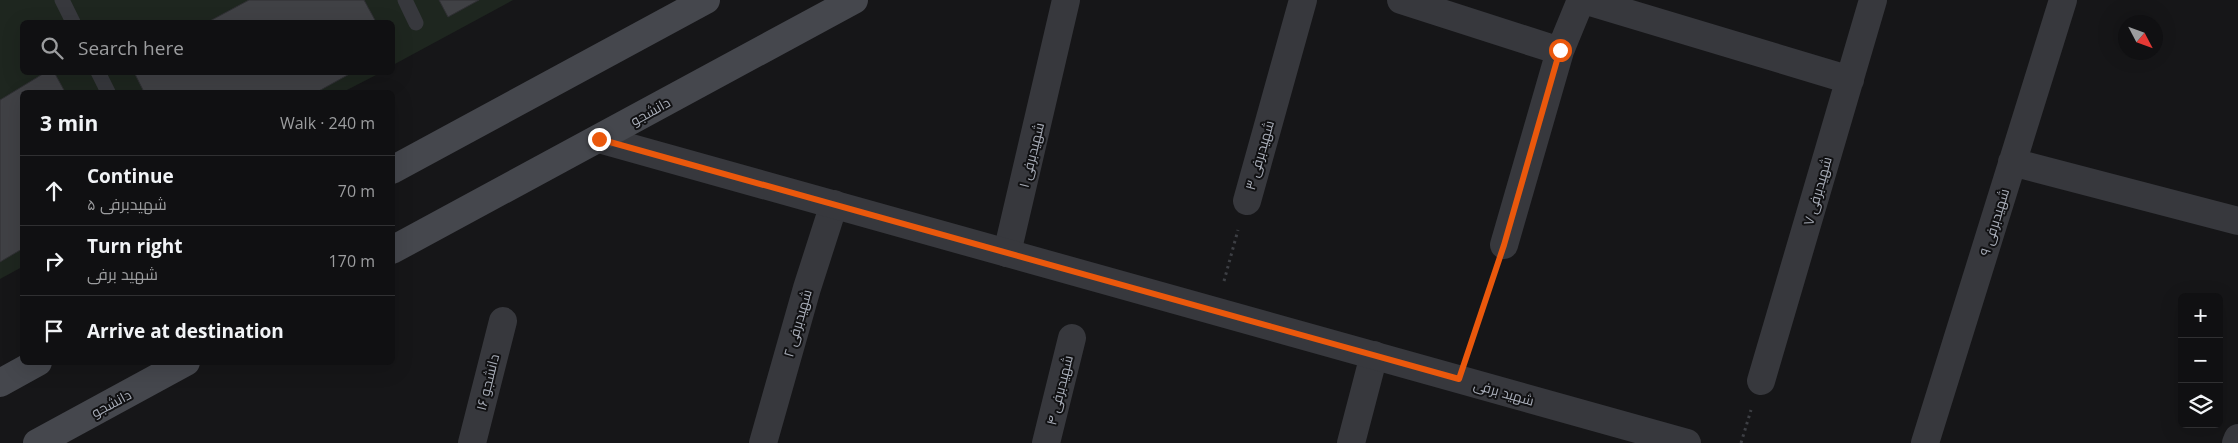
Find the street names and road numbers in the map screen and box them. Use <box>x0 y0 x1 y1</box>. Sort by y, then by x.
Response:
street label: دانشجو <box>627 92 673 130</box>
street label: شهیدبرفی ۳ <box>1240 118 1278 192</box>
street label: شهیدبرفی ۱ <box>1014 120 1048 190</box>
street label: شهیدبرفی ۷ <box>1798 154 1836 228</box>
street label: شهیدبرفی ۹ <box>1975 186 2013 258</box>
street label: شهیدبرفی ۲ <box>778 287 816 359</box>
street label: دانشجو ۱۶ <box>471 352 503 412</box>
street label: شهیدبرفی ۴ <box>1041 353 1077 427</box>
street label: شهید برفی <box>1472 374 1536 410</box>
street label: دانشجو <box>88 385 134 421</box>

